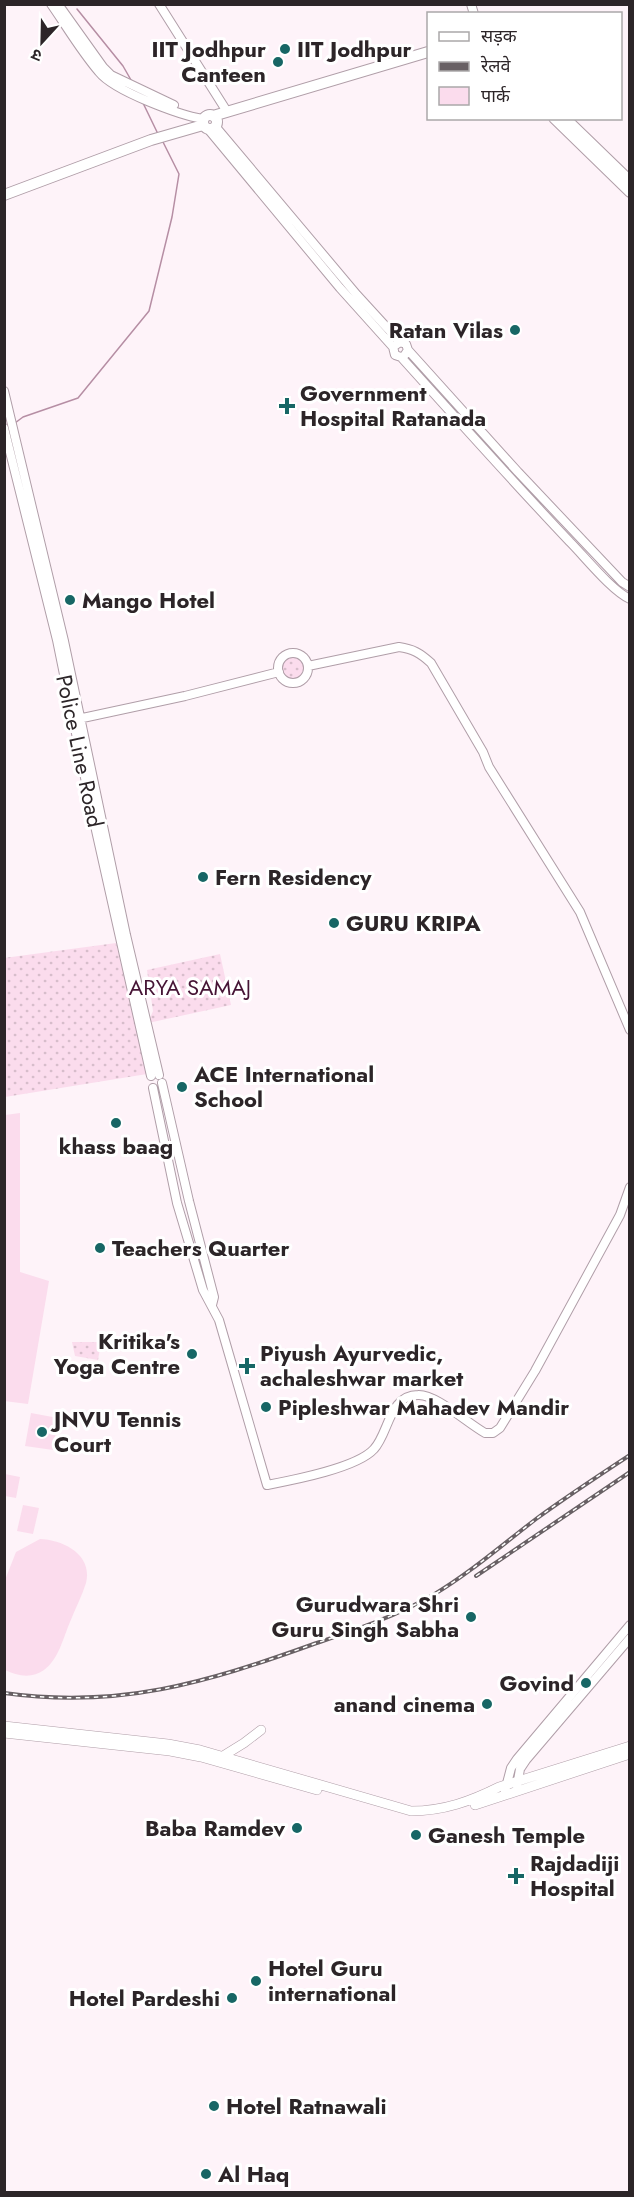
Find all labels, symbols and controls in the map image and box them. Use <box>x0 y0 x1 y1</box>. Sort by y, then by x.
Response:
north arrow <box>12 12 72 72</box>
legend <box>427 12 622 120</box>
text: सड़क <box>481 23 518 49</box>
place label: IIT Jodhpur Canteen <box>151 33 266 90</box>
place label: IIT Jodhpur <box>297 33 412 65</box>
marker: IIT Jodhpur <box>278 42 292 56</box>
text: उ <box>27 43 45 68</box>
text: रेलवे <box>480 53 512 79</box>
marker: IIT Jodhpur Canteen <box>271 55 285 69</box>
text: पार्क <box>481 83 511 109</box>
place label: Ratan Vilas <box>389 314 503 346</box>
marker: Ratan Vilas <box>508 323 522 337</box>
place label: Government Hospital Ratanada <box>300 377 486 434</box>
marker: Government Hospital Ratanada <box>278 397 296 415</box>
place label: Mango Hotel <box>82 584 215 616</box>
marker: Mango Hotel <box>63 593 77 607</box>
street label: Police Line Road <box>48 672 112 830</box>
place label: Fern Residency <box>215 861 372 893</box>
marker: Fern Residency <box>196 870 210 884</box>
place label: GURU KRIPA <box>346 907 481 939</box>
marker: GURU KRIPA <box>327 916 341 930</box>
park label: ARYA SAMAJ <box>129 971 251 1003</box>
place label: ACE International School <box>193 1058 374 1115</box>
marker: ACE International School <box>175 1080 189 1094</box>
marker: khass baag <box>109 1116 123 1130</box>
place label: khass baag <box>59 1130 173 1162</box>
place label: Teachers Quarter <box>112 1232 289 1264</box>
marker: Teachers Quarter <box>93 1241 107 1255</box>
place label: Kritika's Yoga Centre <box>53 1325 180 1382</box>
place label: Piyush Ayurvedic, achaleshwar market <box>260 1337 463 1394</box>
marker: Kritika's Yoga Centre <box>185 1347 199 1361</box>
marker: Piyush Ayurvedic, achaleshwar market <box>238 1357 256 1375</box>
place label: Pipleshwar Mahadev Mandir <box>278 1391 569 1423</box>
marker: Pipleshwar Mahadev Mandir <box>259 1400 273 1414</box>
place label: JNVU Tennis Court <box>50 1403 181 1460</box>
marker: JNVU Tennis Court <box>35 1425 49 1439</box>
place label: Gurudwara Shri Guru Singh Sabha <box>272 1588 459 1645</box>
marker: Gurudwara Shri Guru Singh Sabha <box>464 1610 478 1624</box>
place label: Govind <box>500 1667 574 1699</box>
marker: Govind <box>579 1676 593 1690</box>
place label: anand cinema <box>334 1688 475 1720</box>
marker: anand cinema <box>480 1697 494 1711</box>
place label: Baba Ramdev <box>145 1812 285 1844</box>
place label: Ganesh Temple <box>428 1819 585 1851</box>
marker: Baba Ramdev <box>290 1821 304 1835</box>
marker: Ganesh Temple <box>409 1828 423 1842</box>
place label: Rajdadiji Hospital <box>530 1847 619 1904</box>
marker: Rajdadiji Hospital <box>507 1867 525 1885</box>
place label: Hotel Guru international <box>268 1952 396 2009</box>
marker: Hotel Guru international <box>249 1974 263 1988</box>
place label: Hotel Pardeshi <box>69 1982 220 2014</box>
marker: Hotel Pardeshi <box>225 1991 239 2005</box>
place label: Hotel Ratnawali <box>226 2090 387 2122</box>
marker: Hotel Ratnawali <box>207 2099 221 2113</box>
place label: Al Haq <box>217 2158 289 2190</box>
marker: Al Haq <box>199 2167 213 2181</box>

